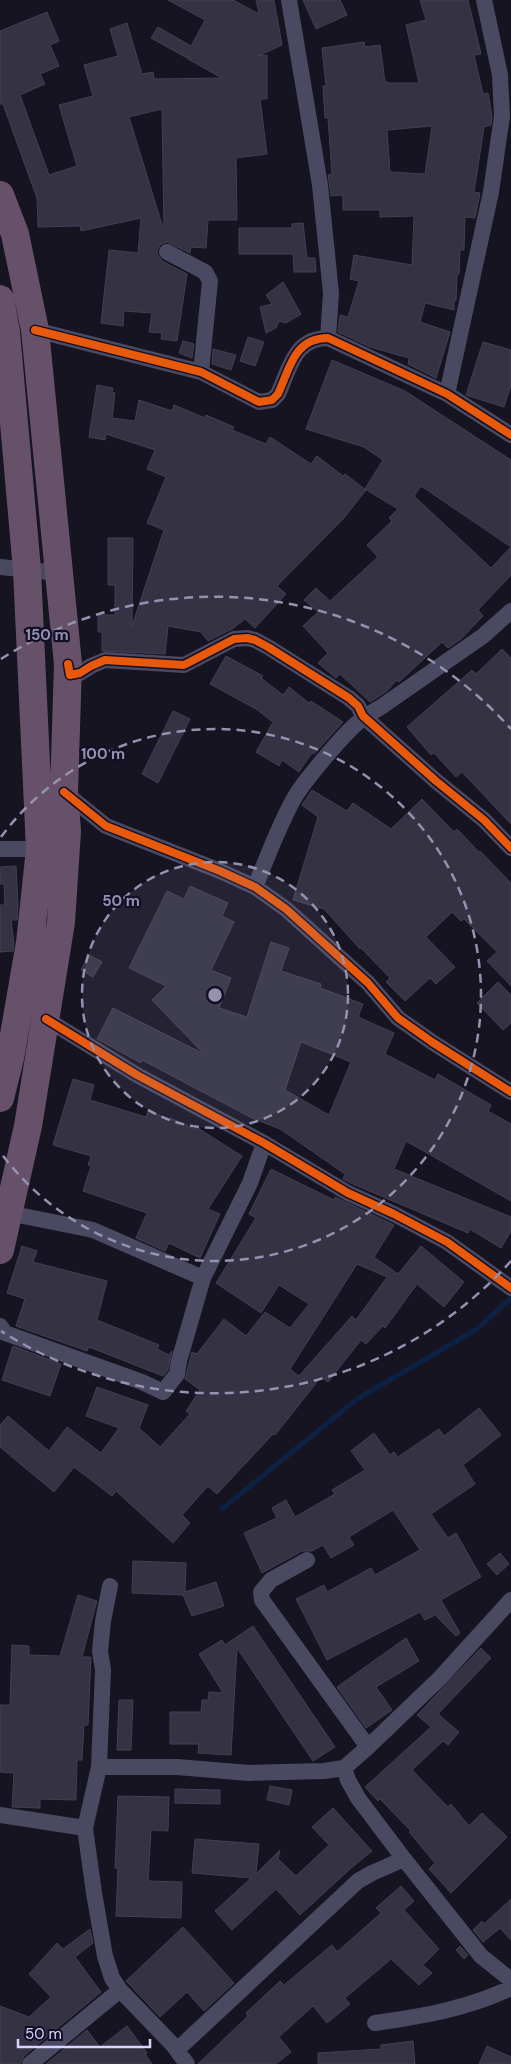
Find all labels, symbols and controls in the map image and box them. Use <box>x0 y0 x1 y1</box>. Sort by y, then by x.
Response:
text: 150 m <box>26 625 69 645</box>
text: 100 m <box>81 744 125 764</box>
text: 50 m <box>102 891 140 911</box>
centre of rings <box>206 986 224 1004</box>
scale bar <box>18 2016 150 2048</box>
text: 50 m <box>25 2024 62 2044</box>

